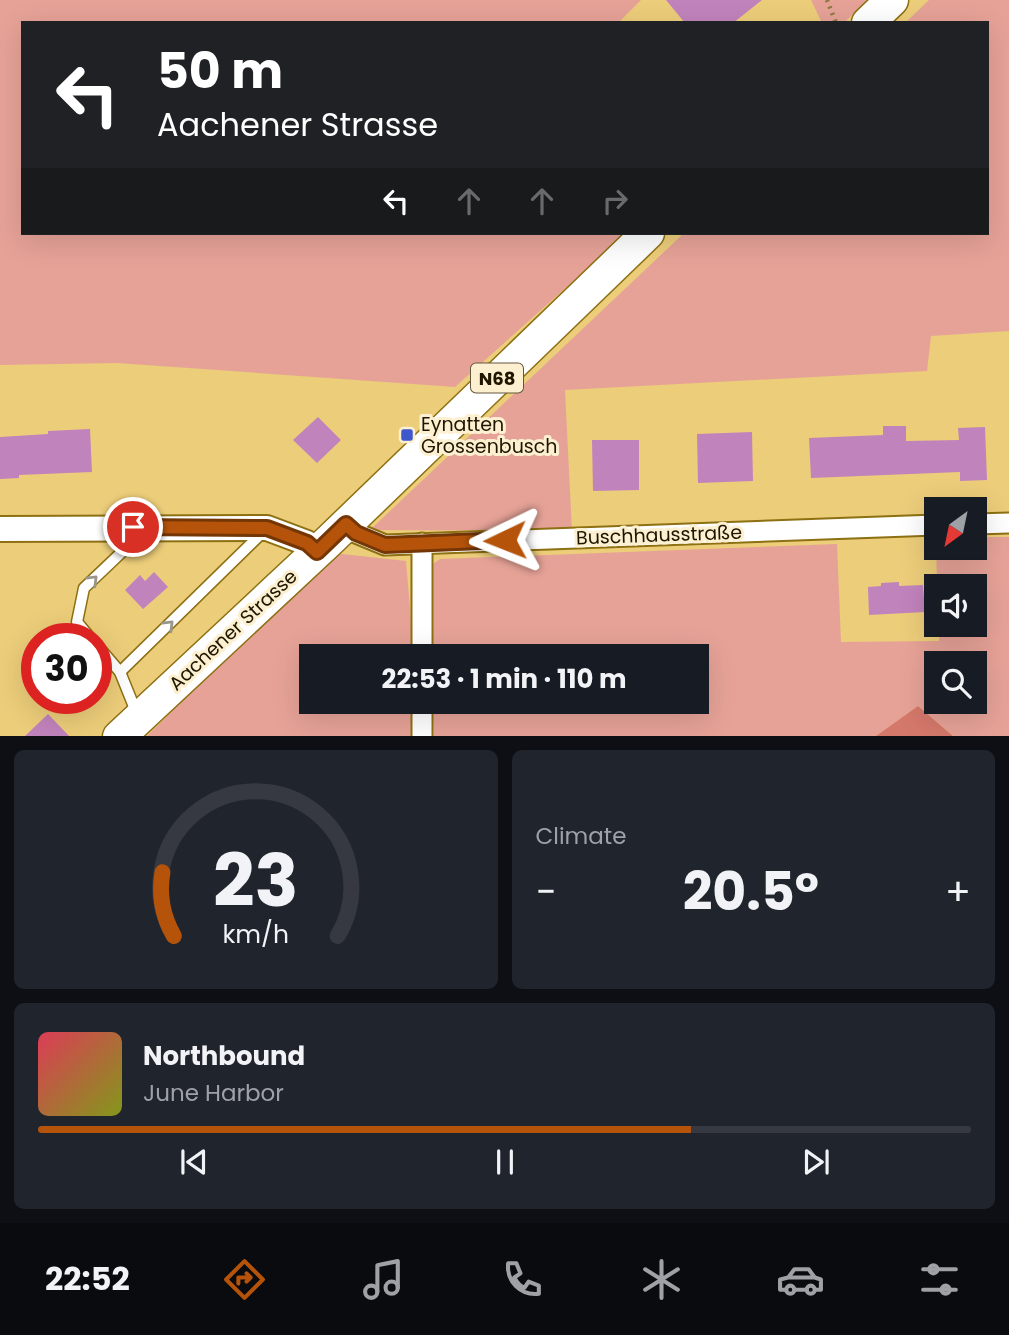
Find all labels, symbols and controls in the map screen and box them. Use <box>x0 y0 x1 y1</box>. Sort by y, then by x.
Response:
text: 50 m <box>157 37 283 105</box>
icon: left <box>42 49 133 140</box>
text: Aachener Strasse <box>157 102 438 147</box>
icon: left <box>377 182 415 220</box>
icon: ahead <box>450 182 488 220</box>
icon: ahead <box>523 182 561 220</box>
icon: right <box>596 182 634 220</box>
road number: N68 <box>471 364 523 392</box>
place label: Eynatten Grossenbusch <box>421 411 557 460</box>
marker: Eynatten Grossenbusch <box>399 427 415 443</box>
pin <box>103 497 163 557</box>
north arrow <box>924 497 987 560</box>
map controls <box>924 497 987 714</box>
position arrow <box>468 503 542 577</box>
icon: arrive <box>114 508 152 546</box>
street label: Buschhausstraße <box>576 519 742 551</box>
street label: Aachener Strasse <box>163 563 303 697</box>
button: sound <box>924 574 987 637</box>
one-way arrow <box>84 576 97 589</box>
one-way arrow <box>160 620 173 633</box>
speed limit sign: 30 <box>21 623 112 714</box>
button: search <box>924 651 987 714</box>
text: 22:53 · 1 min · 110 m <box>382 661 626 697</box>
text: Climate <box>536 820 626 852</box>
text: 23 <box>213 830 299 931</box>
text: 20.5° <box>683 855 819 928</box>
text: − <box>536 865 556 918</box>
text: + <box>945 865 971 918</box>
text: km/h <box>222 916 289 951</box>
text: Northbound <box>143 1038 305 1074</box>
text: June Harbor <box>143 1077 284 1109</box>
icon: previous <box>175 1143 213 1181</box>
icon: pause <box>486 1143 524 1181</box>
icon: next <box>797 1143 835 1181</box>
icon: directions <box>220 1255 269 1304</box>
icon: music <box>359 1255 408 1304</box>
icon: phone <box>498 1255 547 1304</box>
icon: climate <box>637 1255 686 1304</box>
icon: car <box>776 1255 825 1304</box>
icon: filters <box>915 1255 964 1304</box>
text: 22:52 <box>45 1256 130 1301</box>

